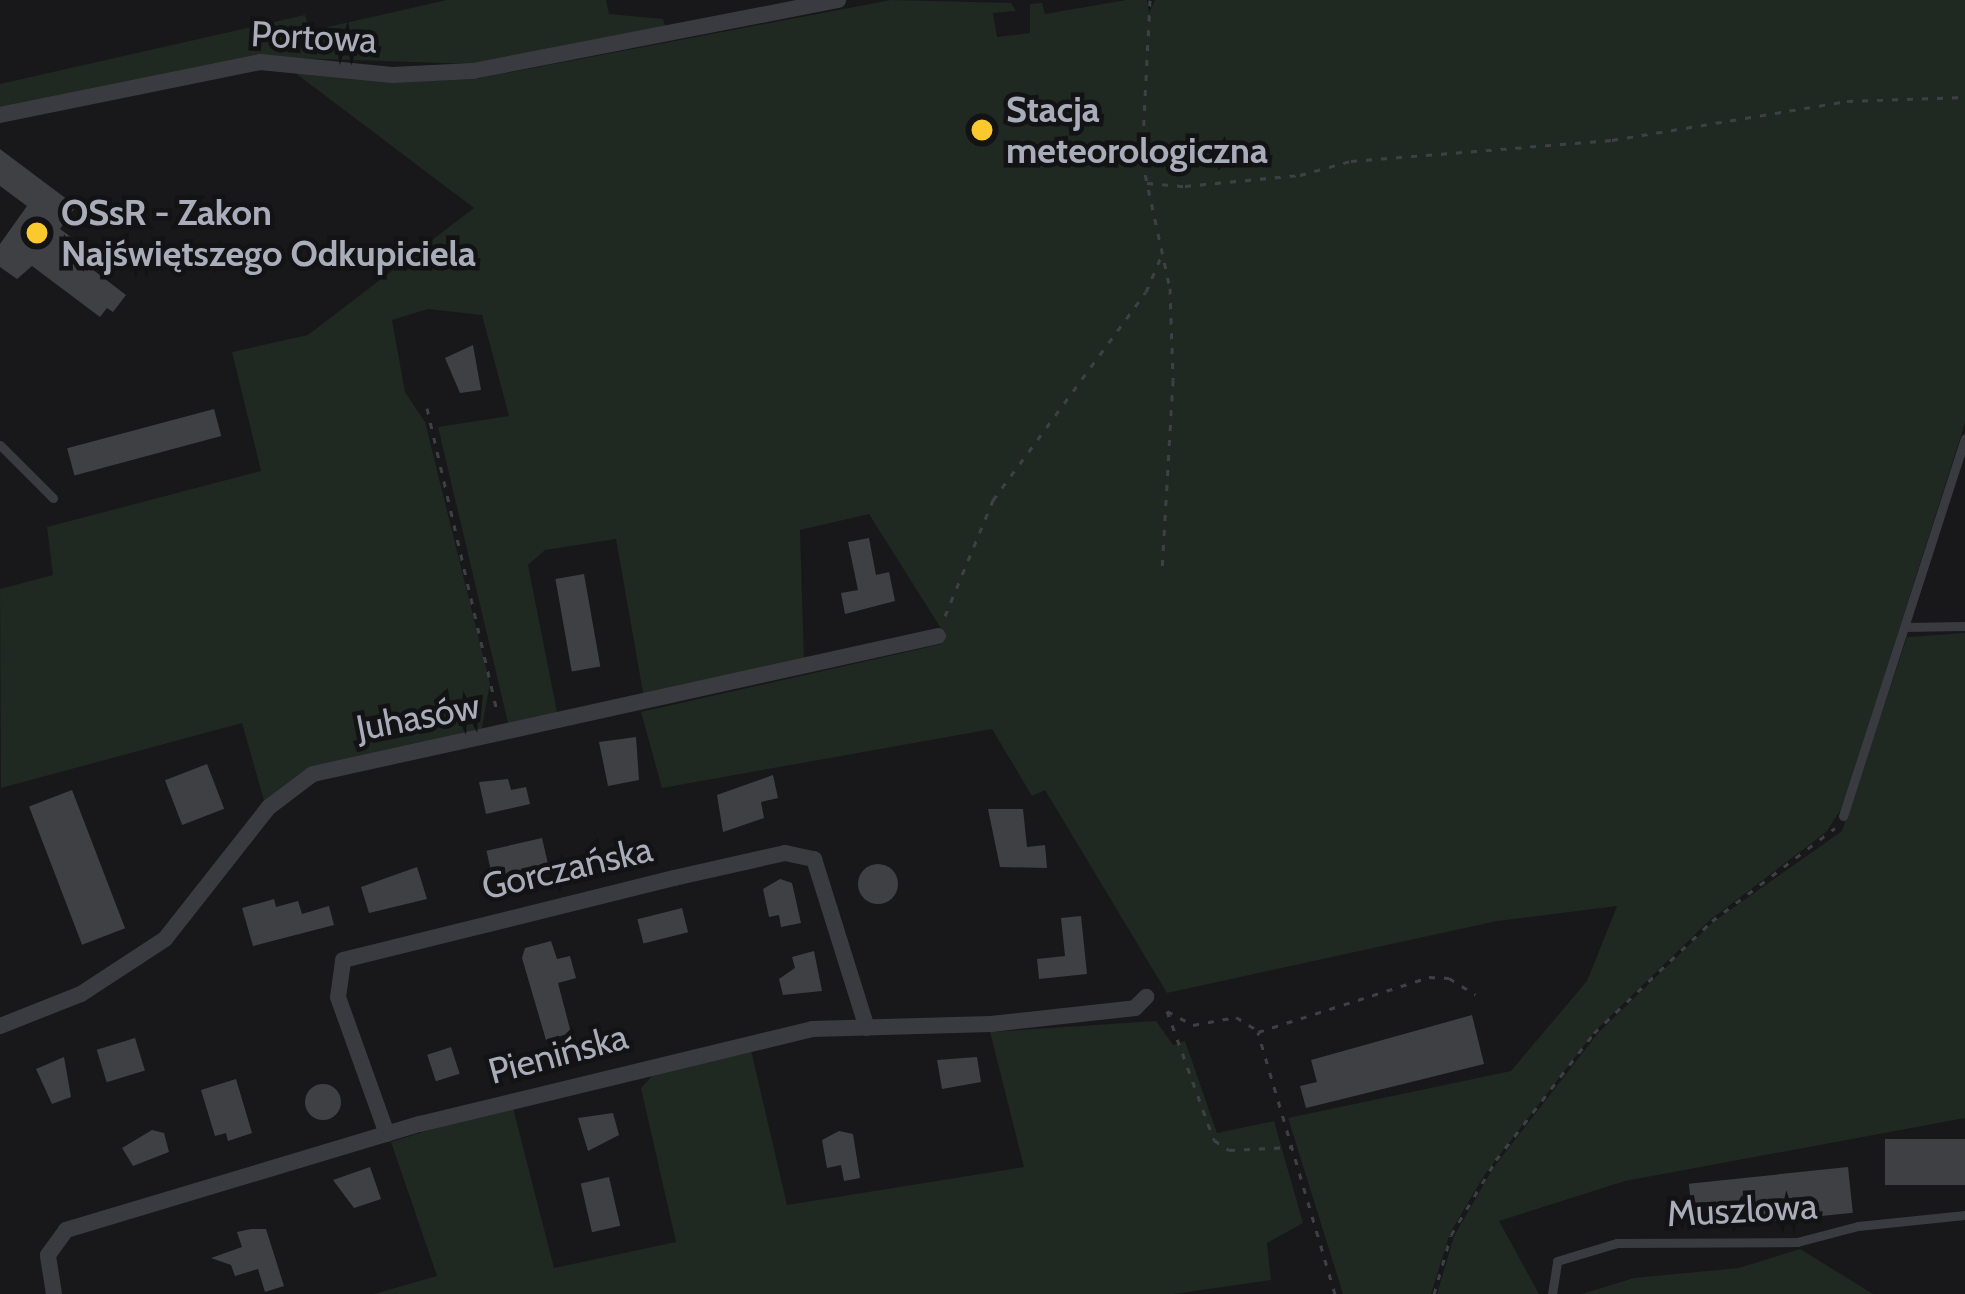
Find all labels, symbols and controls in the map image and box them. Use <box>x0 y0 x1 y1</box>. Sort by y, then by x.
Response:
street label: Portowa <box>250 12 378 62</box>
place label: Stacja meteorologiczna <box>1006 87 1268 172</box>
marker: Stacja meteorologiczna <box>969 117 995 143</box>
place label: OSsR - Zakon Najświętszego Odkupiciela <box>61 190 476 275</box>
marker: OSsR - Zakon Najświętszego Odkupiciela <box>24 220 50 246</box>
street label: Juhasów <box>352 684 484 750</box>
street label: Gorczańska <box>478 827 656 909</box>
street label: Pienińska <box>484 1015 632 1093</box>
street label: Muszlowa <box>1666 1184 1818 1236</box>

